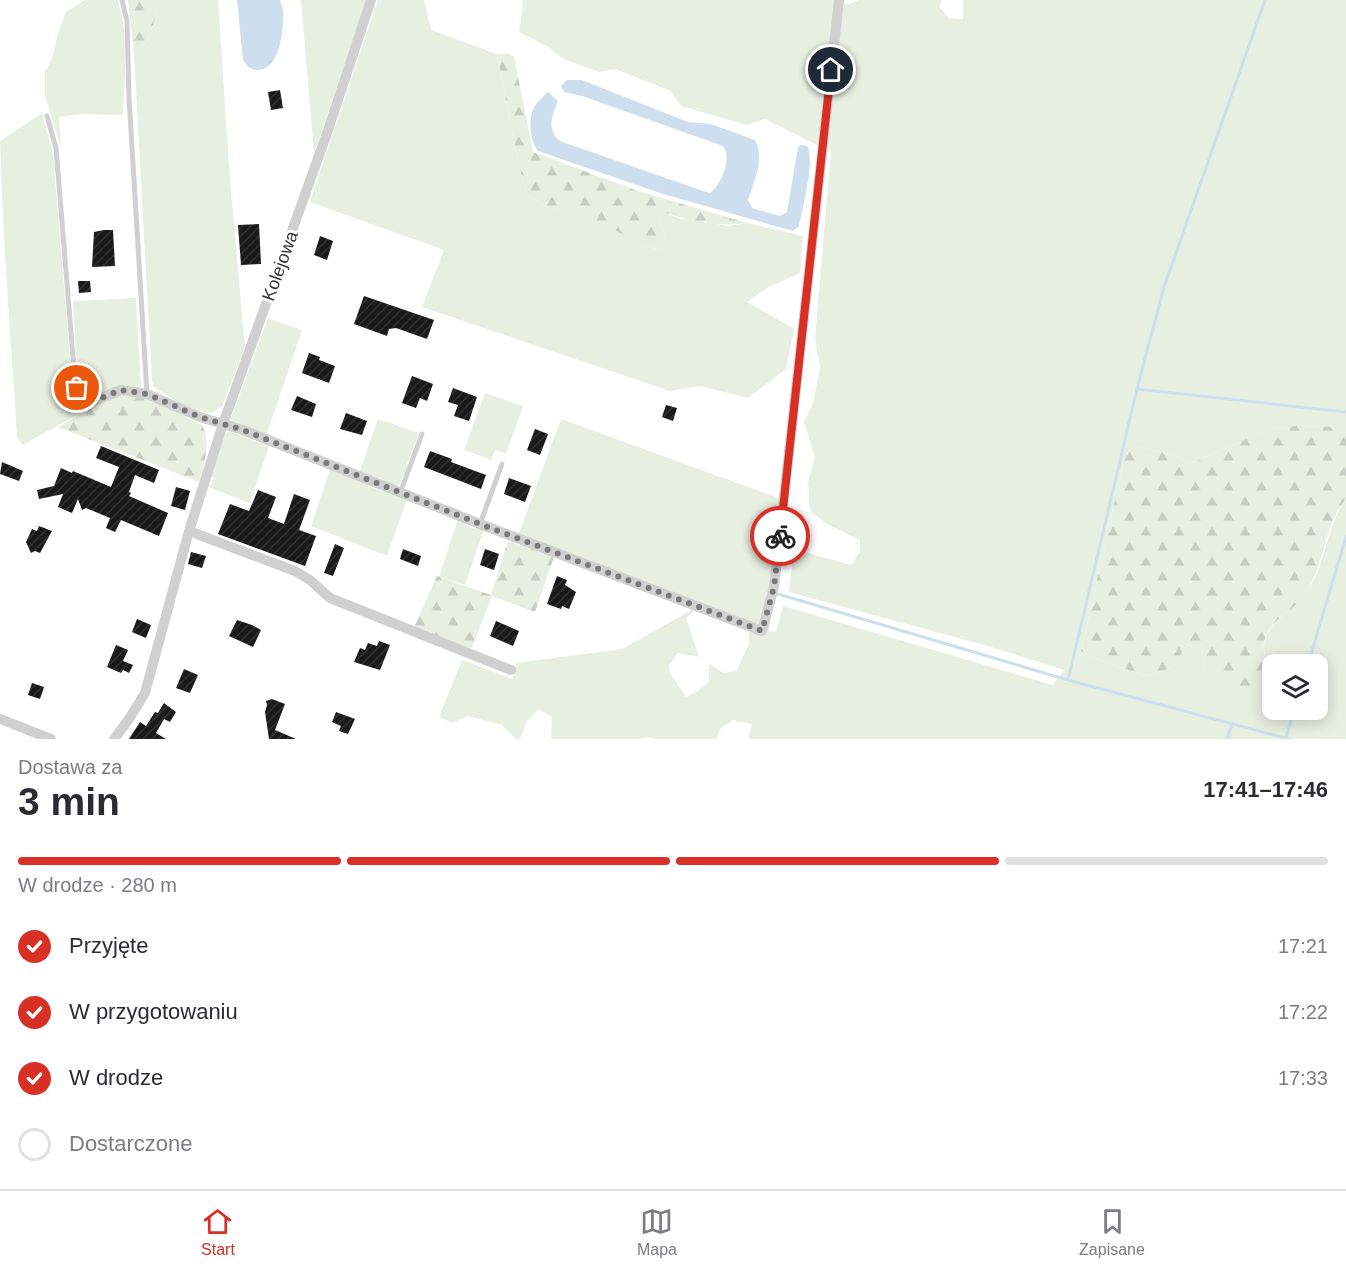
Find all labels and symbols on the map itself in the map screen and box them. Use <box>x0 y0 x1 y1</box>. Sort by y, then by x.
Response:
pin <box>805 44 856 95</box>
street label: Kolejowa <box>258 227 302 304</box>
pin <box>51 362 102 413</box>
courier <box>750 506 810 566</box>

